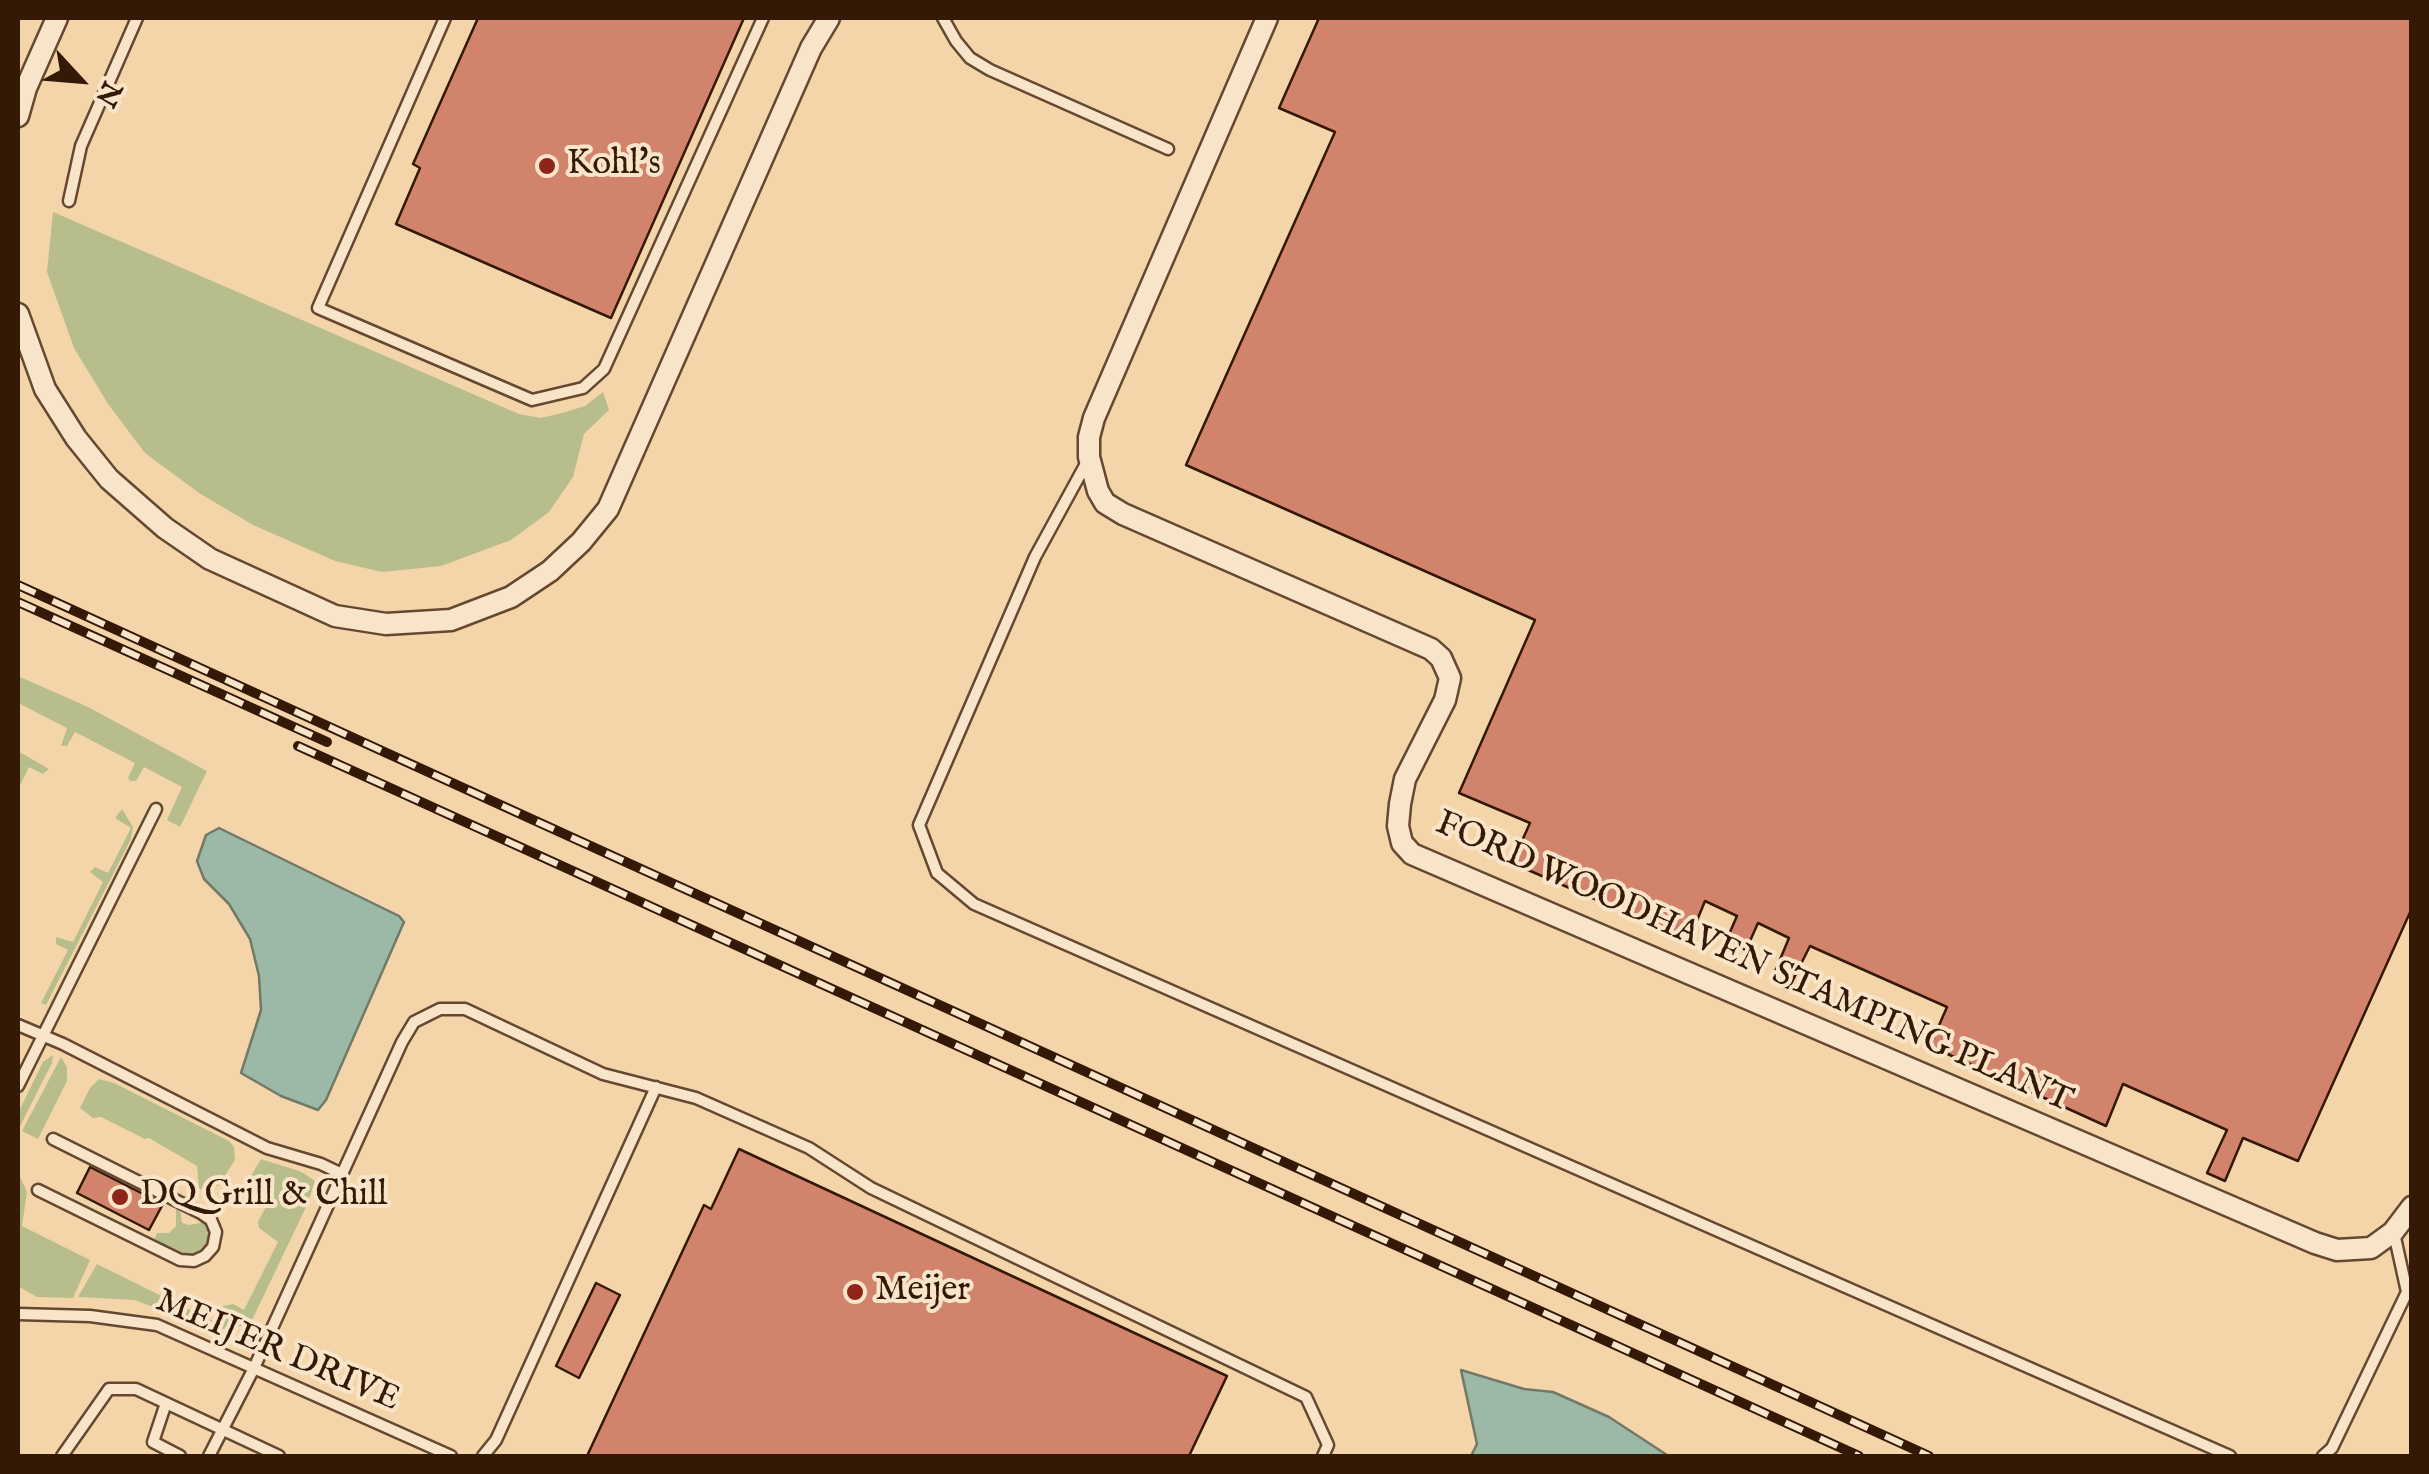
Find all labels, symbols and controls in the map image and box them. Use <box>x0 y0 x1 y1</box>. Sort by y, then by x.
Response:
north arrow <box>30 30 130 130</box>
text: N <box>86 75 128 112</box>
place label: Kohl's <box>567 145 661 187</box>
marker: Kohl's <box>536 155 558 177</box>
street label: FORD WOODHAVEN STAMPING PLANT <box>1428 804 2078 1124</box>
place label: DQ Grill & Chill <box>140 1176 387 1218</box>
marker: DQ Grill & Chill <box>109 1186 131 1208</box>
place label: Meijer <box>875 1271 970 1313</box>
marker: Meijer <box>844 1281 866 1303</box>
street label: MEIJER DRIVE <box>149 1282 405 1422</box>

